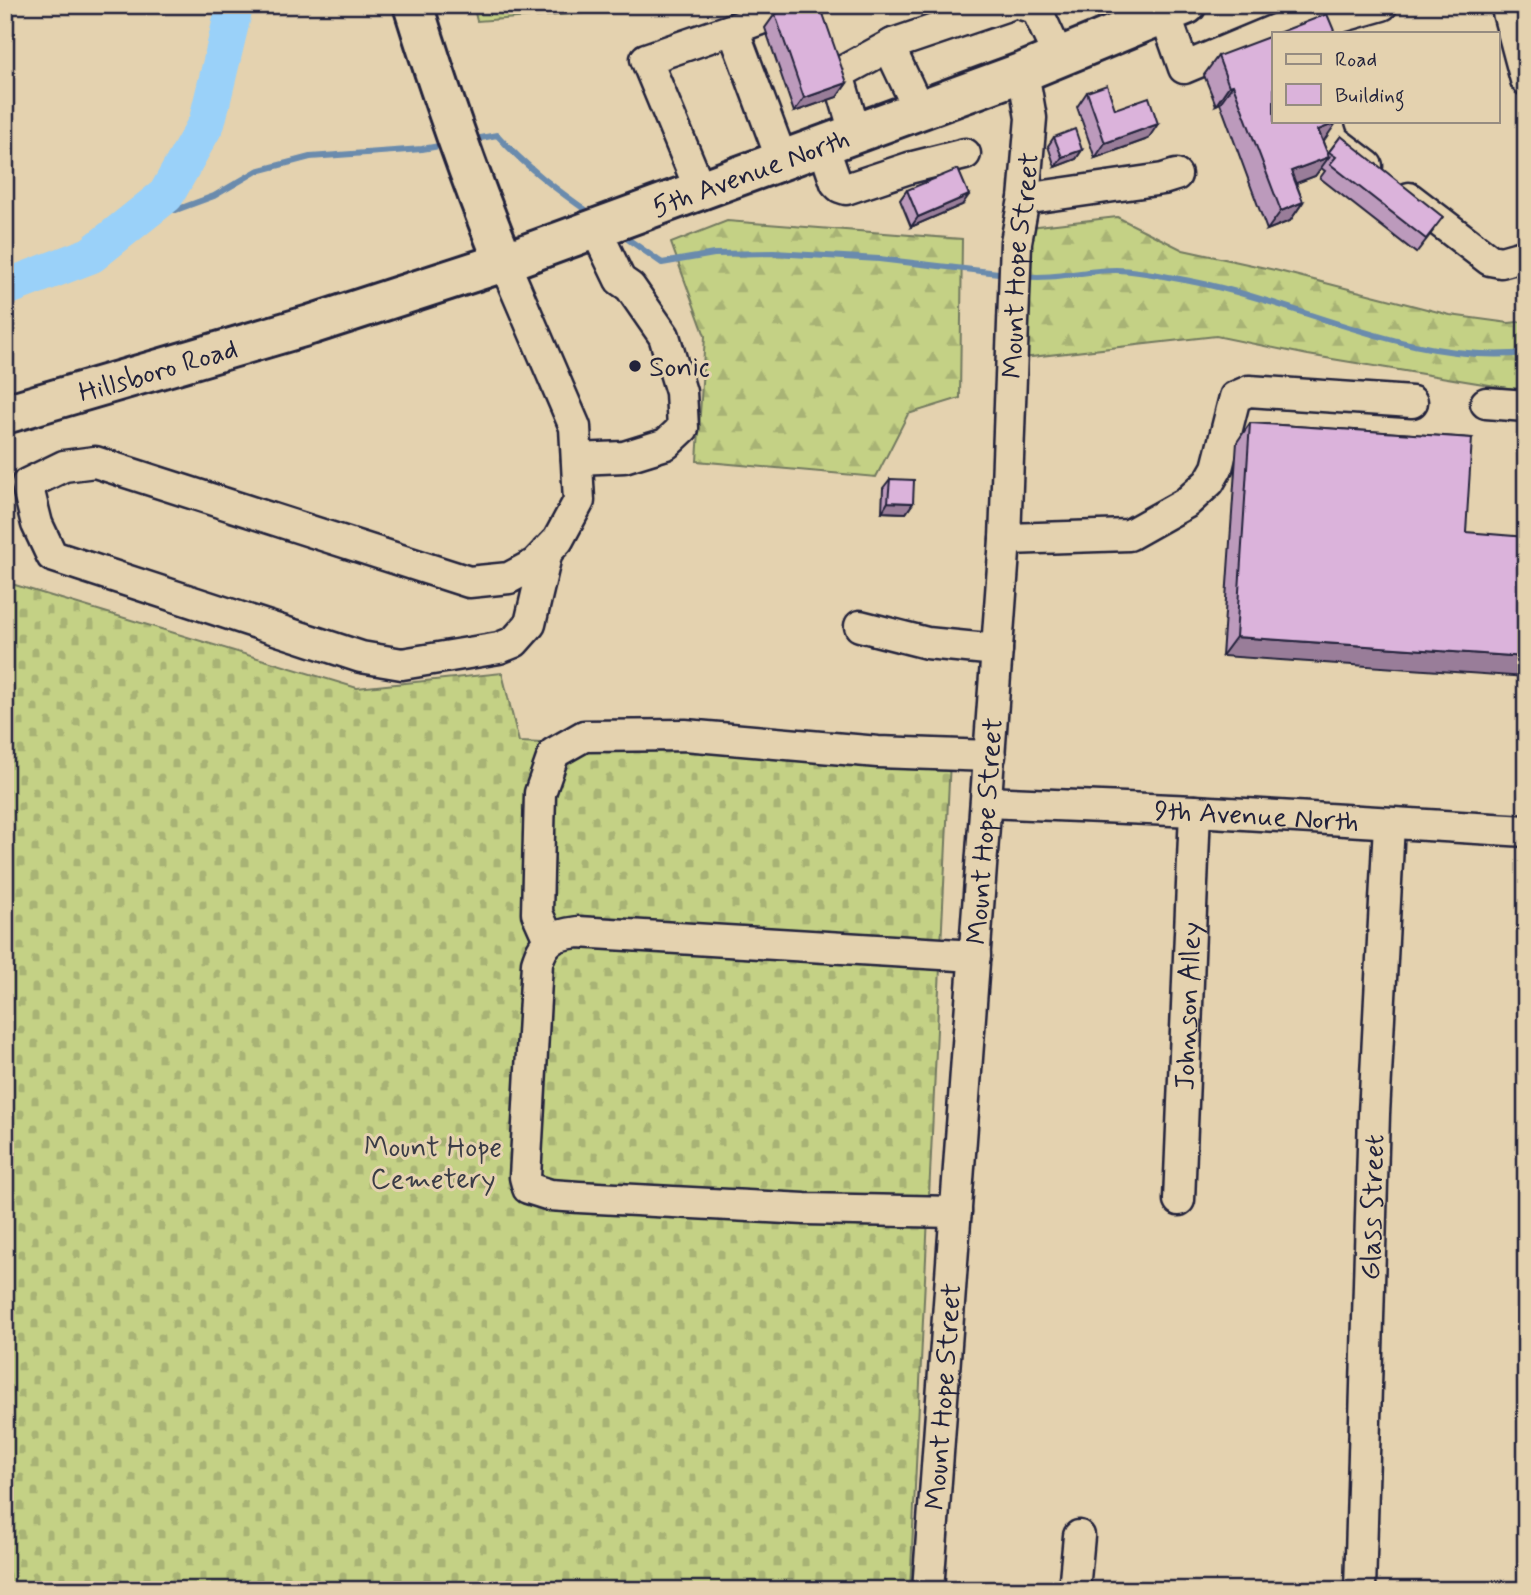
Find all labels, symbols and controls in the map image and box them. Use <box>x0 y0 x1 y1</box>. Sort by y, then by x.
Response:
legend <box>1272 32 1500 122</box>
text: Road <box>1335 46 1377 74</box>
text: Building <box>1335 82 1405 112</box>
street label: 5th Avenue North <box>647 121 855 227</box>
street label: Mount Hope Street <box>995 151 1049 379</box>
street label: Hillsboro Road <box>74 331 242 413</box>
place label: Sonic <box>649 350 710 387</box>
marker: Sonic <box>627 358 643 374</box>
street label: Mount Hope Street <box>959 716 1013 946</box>
street label: 9th Avenue North <box>1154 793 1360 842</box>
street label: Johnson Alley <box>1168 921 1211 1091</box>
park label: Mount Hope Cemetery <box>364 1130 502 1199</box>
street label: Glass Street <box>1353 1134 1394 1281</box>
street label: Mount Hope Street <box>918 1282 971 1511</box>

